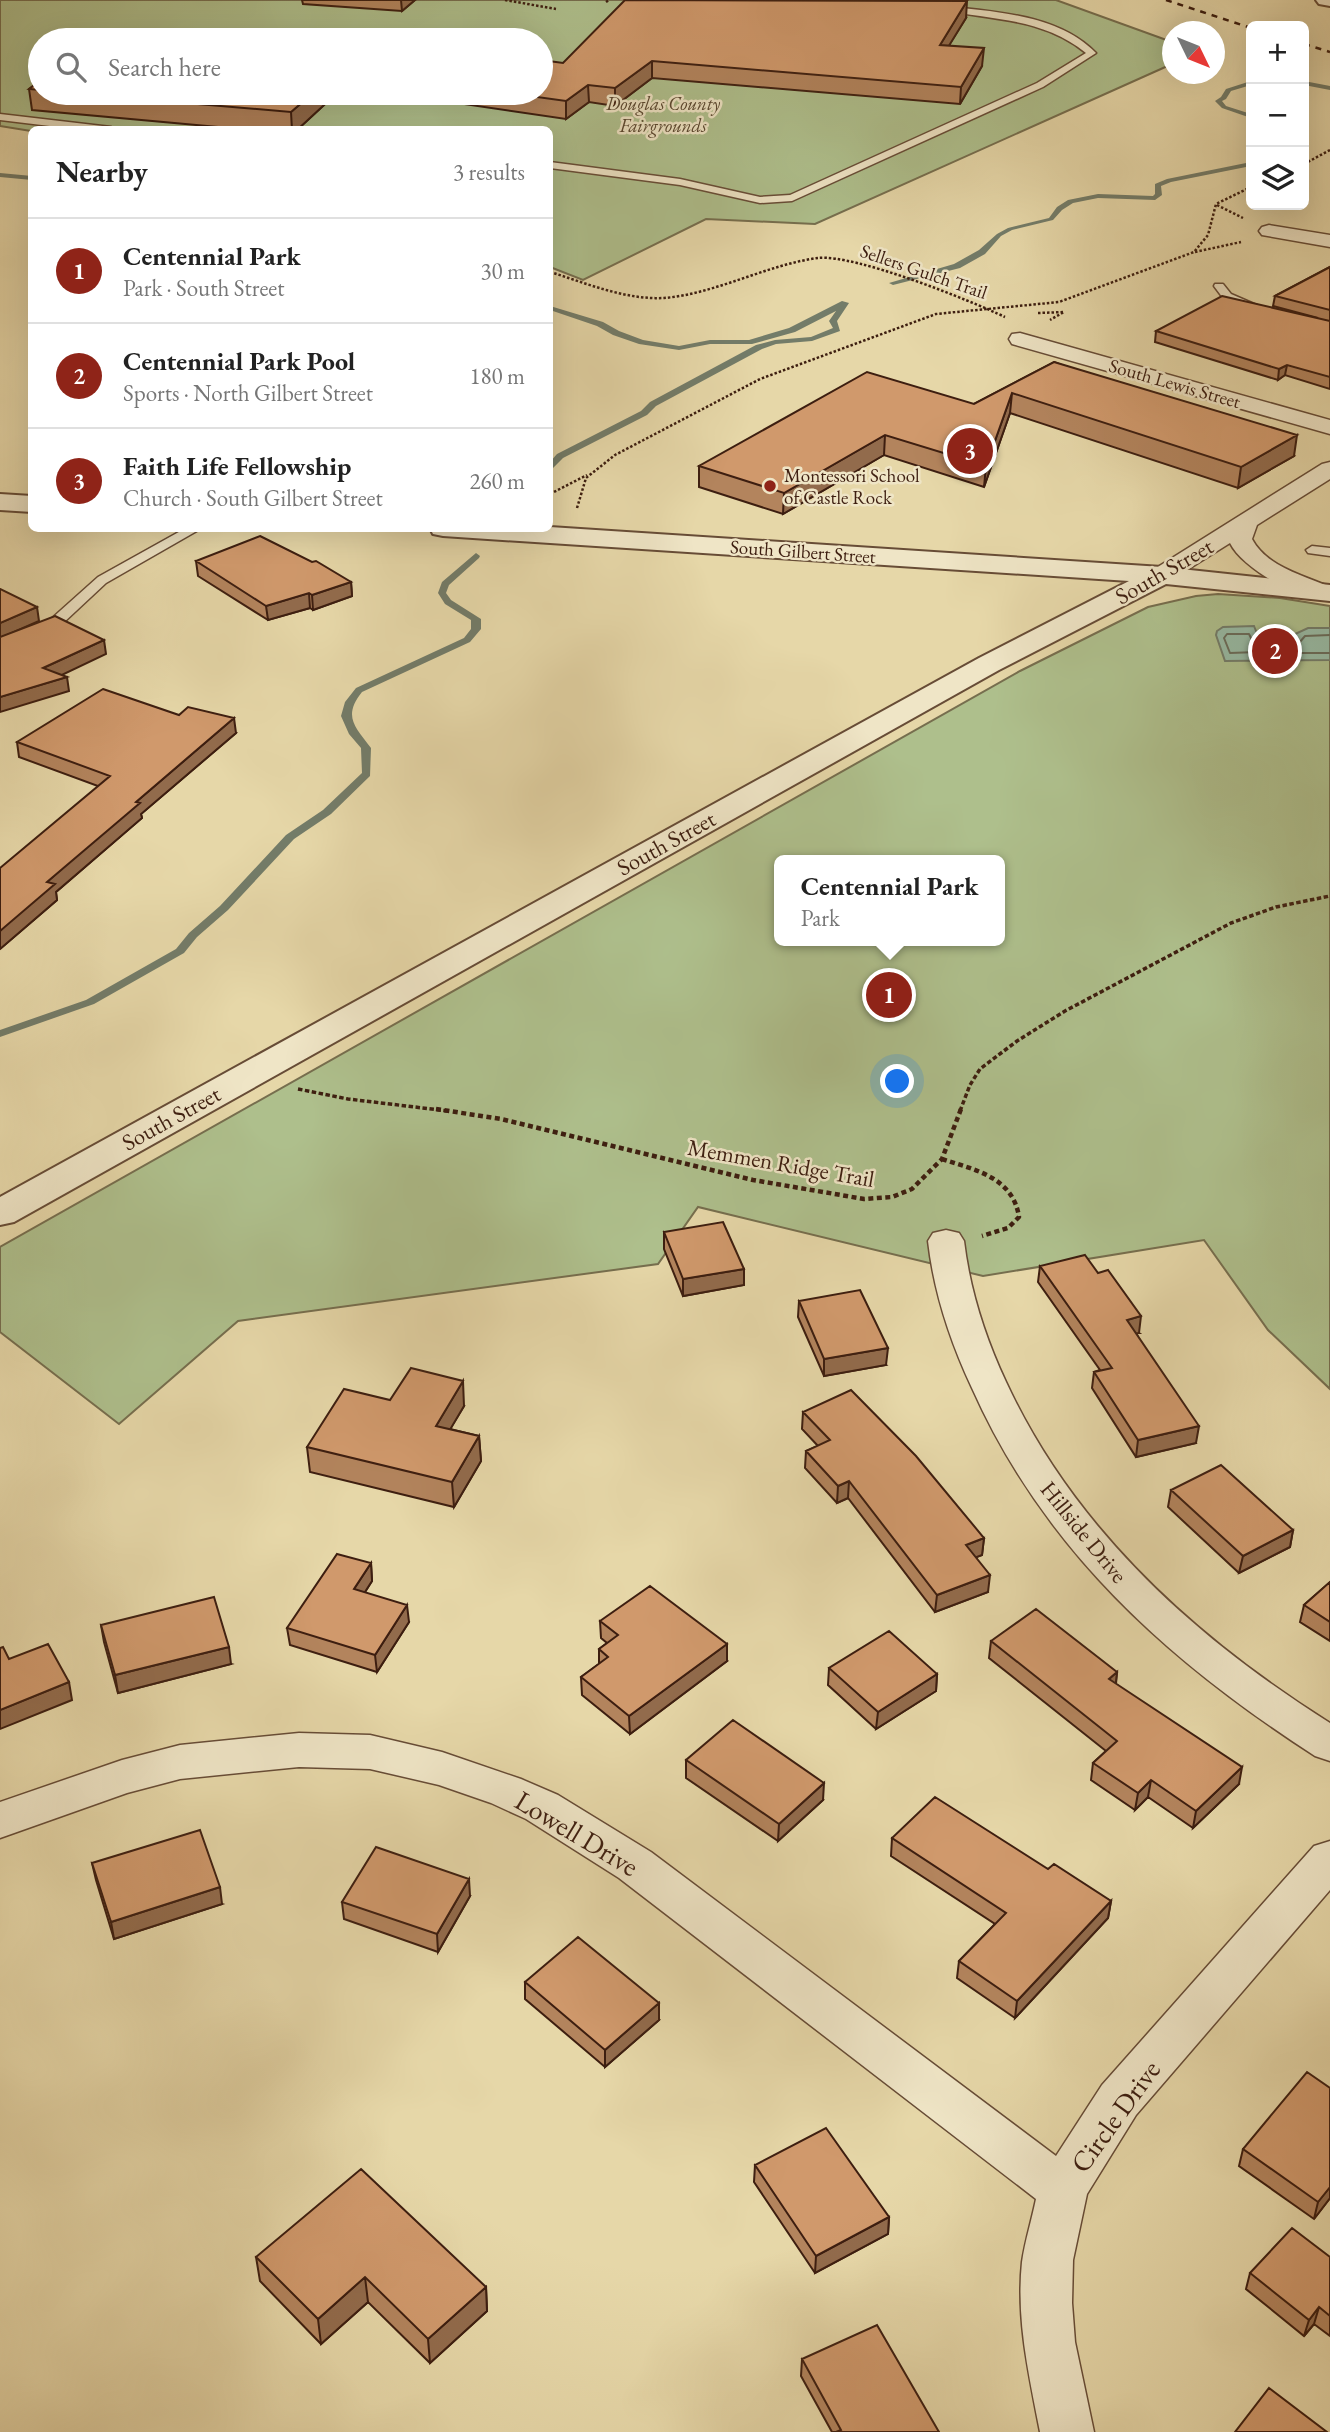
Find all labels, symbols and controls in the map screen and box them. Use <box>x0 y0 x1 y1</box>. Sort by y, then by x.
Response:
north arrow <box>1162 21 1225 84</box>
map controls <box>1246 21 1309 210</box>
button: + <box>1246 21 1309 84</box>
search box <box>28 28 553 105</box>
icon: search <box>52 48 90 86</box>
text: Search here <box>108 50 221 84</box>
button: − <box>1246 84 1309 147</box>
park label: Douglas County Fairgrounds <box>605 91 720 138</box>
button: layers <box>1246 147 1309 210</box>
text: Nearby <box>56 152 148 191</box>
text: 3 results <box>453 157 525 187</box>
street label: Sellers Gulch Trail <box>857 238 991 305</box>
text: Centennial Park <box>123 239 301 273</box>
text: 1 <box>73 256 85 286</box>
text: 30 m <box>480 256 525 286</box>
text: Park · South Street <box>123 273 284 303</box>
text: Centennial Park Pool <box>123 344 355 378</box>
street label: South Lewis Street <box>1106 353 1244 414</box>
text: 2 <box>73 361 85 391</box>
text: 180 m <box>469 361 525 391</box>
text: Sports · North Gilbert Street <box>123 378 373 408</box>
pin: 3 <box>947 425 993 477</box>
text: Faith Life Fellowship <box>123 449 351 483</box>
place label: Montessori School of Castle Rock <box>784 463 920 510</box>
text: 3 <box>73 466 85 496</box>
text: 260 m <box>469 466 525 496</box>
marker: Montessori School of Castle Rock <box>762 478 778 494</box>
text: Church · South Gilbert Street <box>123 483 383 513</box>
street label: South Street <box>1110 531 1219 611</box>
street label: South Gilbert Street <box>729 534 877 569</box>
pin: 2 <box>1252 625 1298 677</box>
street label: South Street <box>611 803 721 882</box>
popup <box>774 855 1005 946</box>
text: Centennial Park <box>801 869 978 903</box>
text: Park <box>801 903 840 933</box>
pin: 1 <box>866 969 912 1021</box>
your location <box>880 1064 914 1098</box>
street label: South Street <box>116 1078 226 1157</box>
street label: Memmen Ridge Trail <box>685 1132 877 1194</box>
street label: Hillside Drive <box>1034 1475 1134 1589</box>
street label: Lowell Drive <box>509 1782 645 1884</box>
street label: Circle Drive <box>1062 2053 1168 2179</box>

